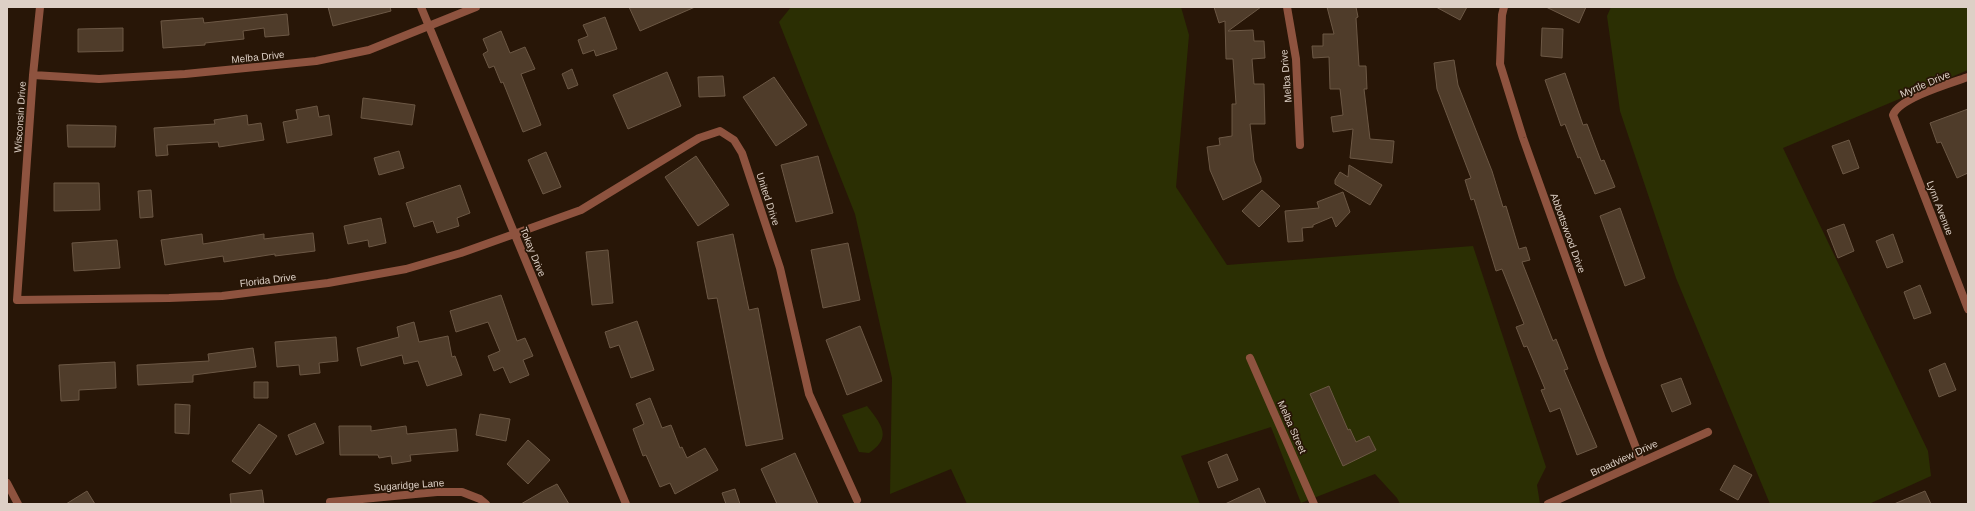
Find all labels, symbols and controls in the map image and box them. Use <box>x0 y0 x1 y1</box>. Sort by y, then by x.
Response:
street label: Melba Drive <box>231 49 286 65</box>
street label: Melba Drive <box>1278 49 1294 103</box>
street label: Myrtle Drive <box>1898 68 1952 99</box>
street label: Wisconsin Drive <box>12 80 28 153</box>
street label: United Drive <box>754 171 782 227</box>
street label: Lynn Avenue <box>1925 179 1956 237</box>
street label: Abbottswood Drive <box>1548 192 1588 275</box>
street label: Tokay Drive <box>518 226 548 279</box>
street label: Florida Drive <box>239 271 297 289</box>
street label: Melba Street <box>1275 399 1309 455</box>
street label: Broadview Drive <box>1589 437 1660 478</box>
street label: Sugaridge Lane <box>373 477 445 493</box>

